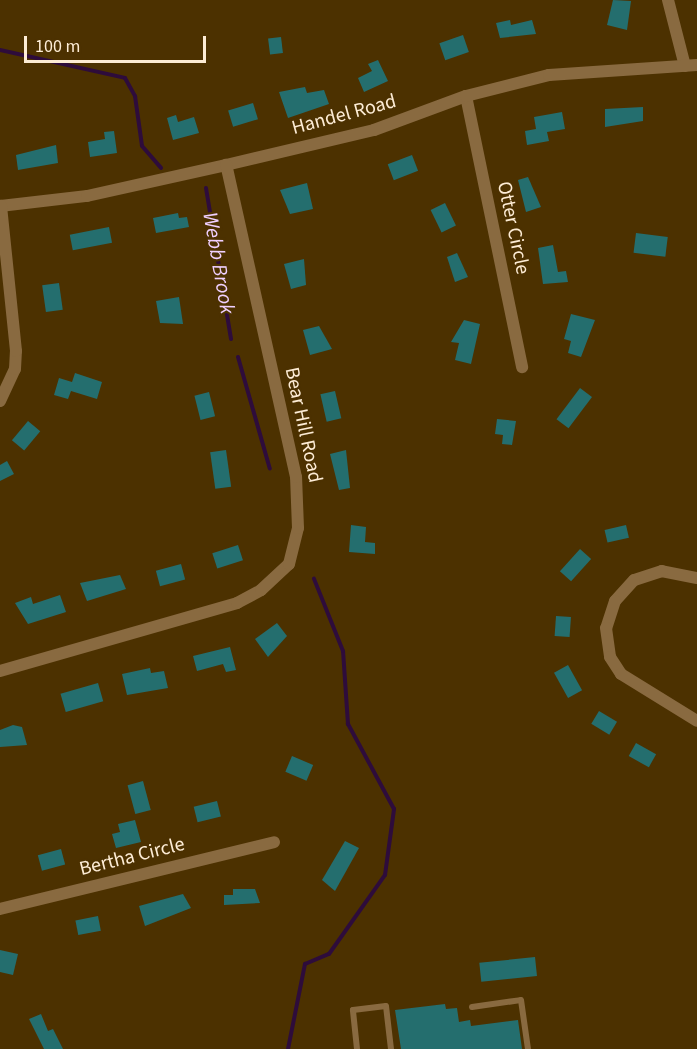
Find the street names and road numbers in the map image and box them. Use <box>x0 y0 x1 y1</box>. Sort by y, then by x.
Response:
street label: Handel Road <box>289 90 399 140</box>
street label: Otter Circle <box>491 179 535 277</box>
street label: Bear Hill Road <box>279 365 327 485</box>
street label: Bertha Circle <box>77 832 187 882</box>

